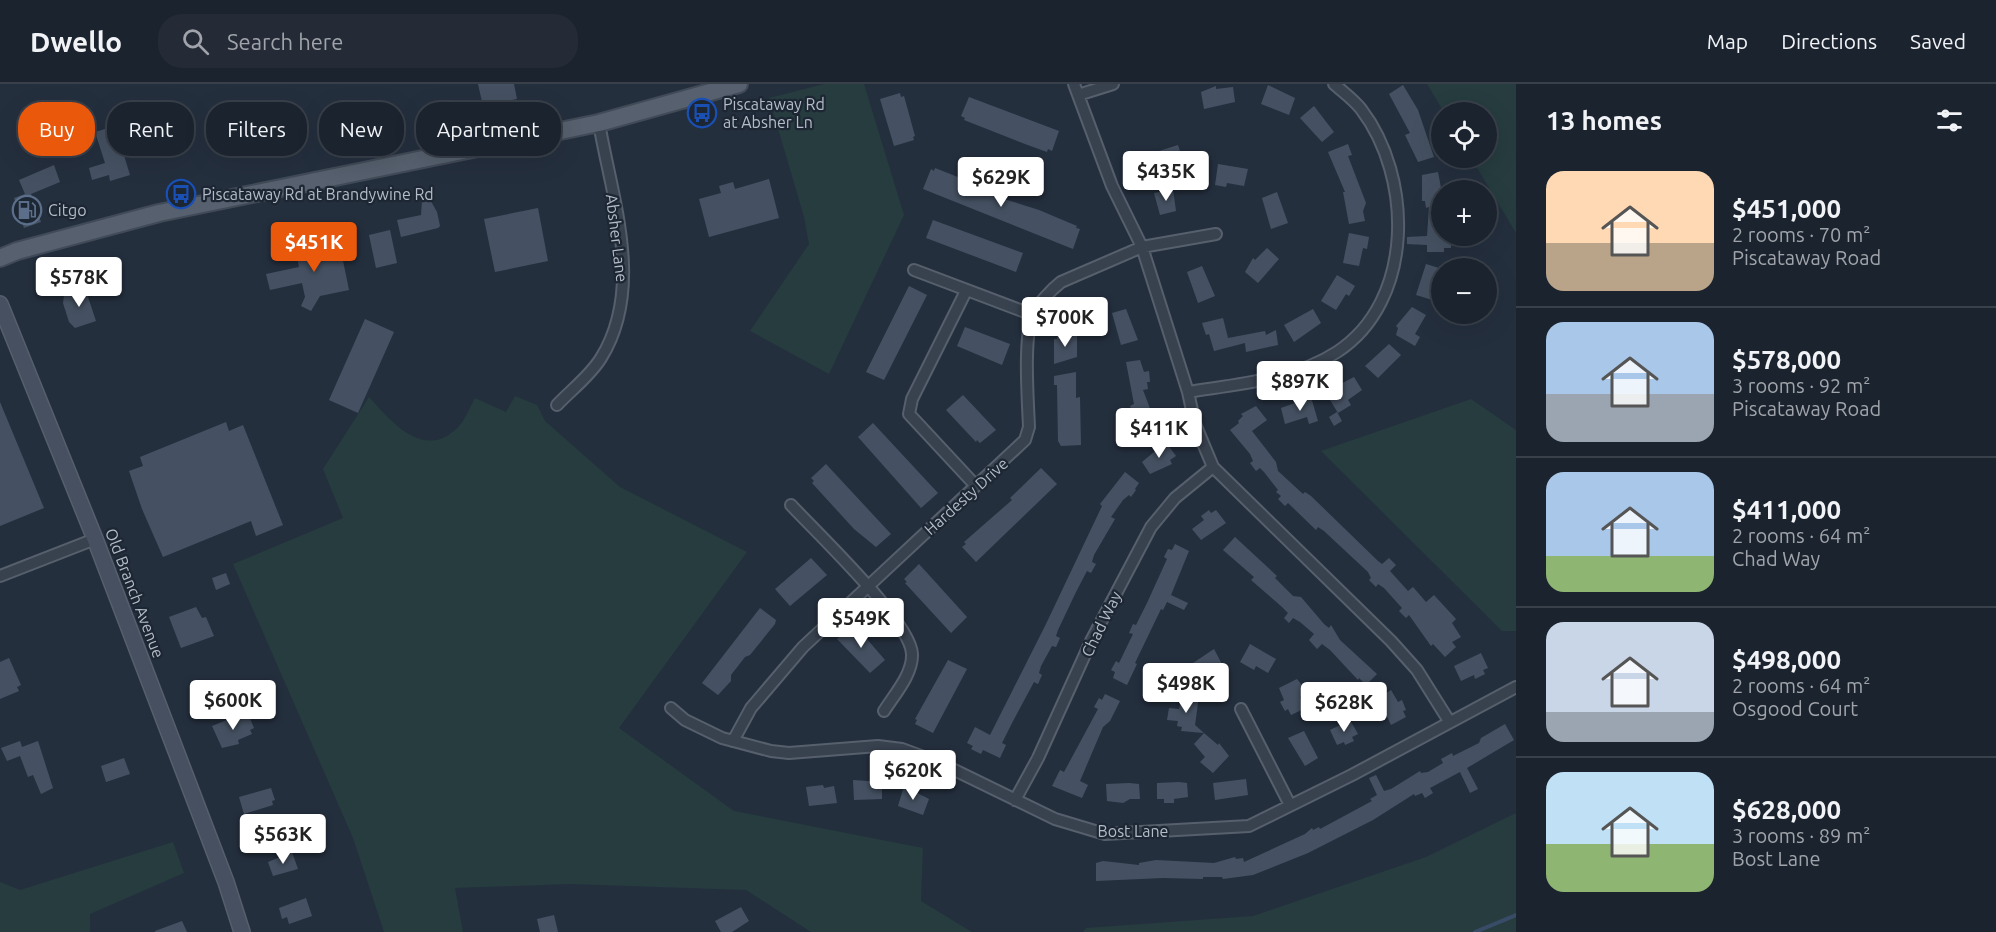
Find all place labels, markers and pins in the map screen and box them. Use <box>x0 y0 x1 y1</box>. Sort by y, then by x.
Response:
place label: Piscataway Rd at Absher Ln <box>723 95 825 131</box>
bus stop icon: Piscataway Rd at Absher Ln <box>686 97 718 129</box>
pin: $435K <box>1124 151 1208 202</box>
pin: $629K <box>959 157 1043 208</box>
bus stop icon: Piscataway Rd at Brandywine Rd <box>165 178 197 210</box>
place label: Piscataway Rd at Brandywine Rd <box>202 185 434 203</box>
fuel station icon: Citgo <box>11 194 43 226</box>
place label: Citgo <box>48 201 87 219</box>
pin: $451K <box>272 222 356 273</box>
pin: $578K <box>37 257 121 308</box>
pin: $700K <box>1023 297 1107 348</box>
pin: $897K <box>1258 361 1342 412</box>
pin: $411K <box>1117 408 1201 459</box>
pin: $549K <box>819 598 903 649</box>
pin: $498K <box>1144 663 1228 714</box>
pin: $600K <box>191 680 275 731</box>
pin: $628K <box>1302 682 1386 733</box>
pin: $620K <box>871 750 955 801</box>
pin: $563K <box>241 814 325 865</box>

